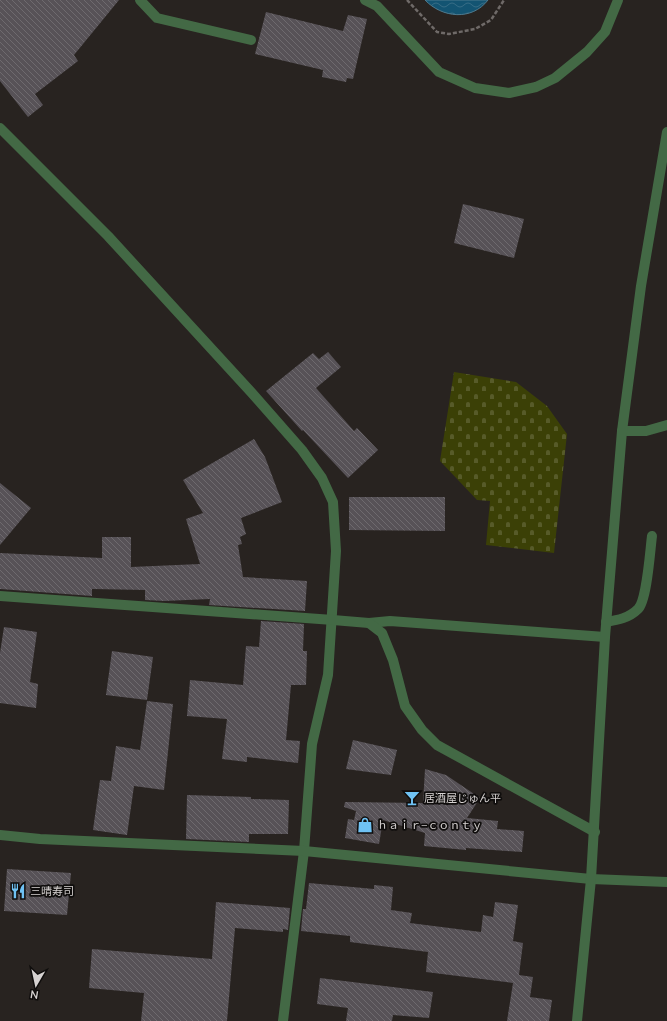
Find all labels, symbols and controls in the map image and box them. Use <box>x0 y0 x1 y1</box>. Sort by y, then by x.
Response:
bar icon: 居酒屋じゅん平 <box>403 789 421 807</box>
place label: 居酒屋じゅん平 <box>424 791 501 806</box>
shop icon: ｈａｉｒ−ｃｏｎｔｙ <box>356 816 374 834</box>
place label: ｈａｉｒ−ｃｏｎｔｙ <box>377 818 483 833</box>
restaurant icon: 三晴寿司 <box>9 882 27 900</box>
place label: 三晴寿司 <box>30 884 74 899</box>
north arrow <box>16 965 56 1005</box>
text: N <box>29 986 40 1002</box>

